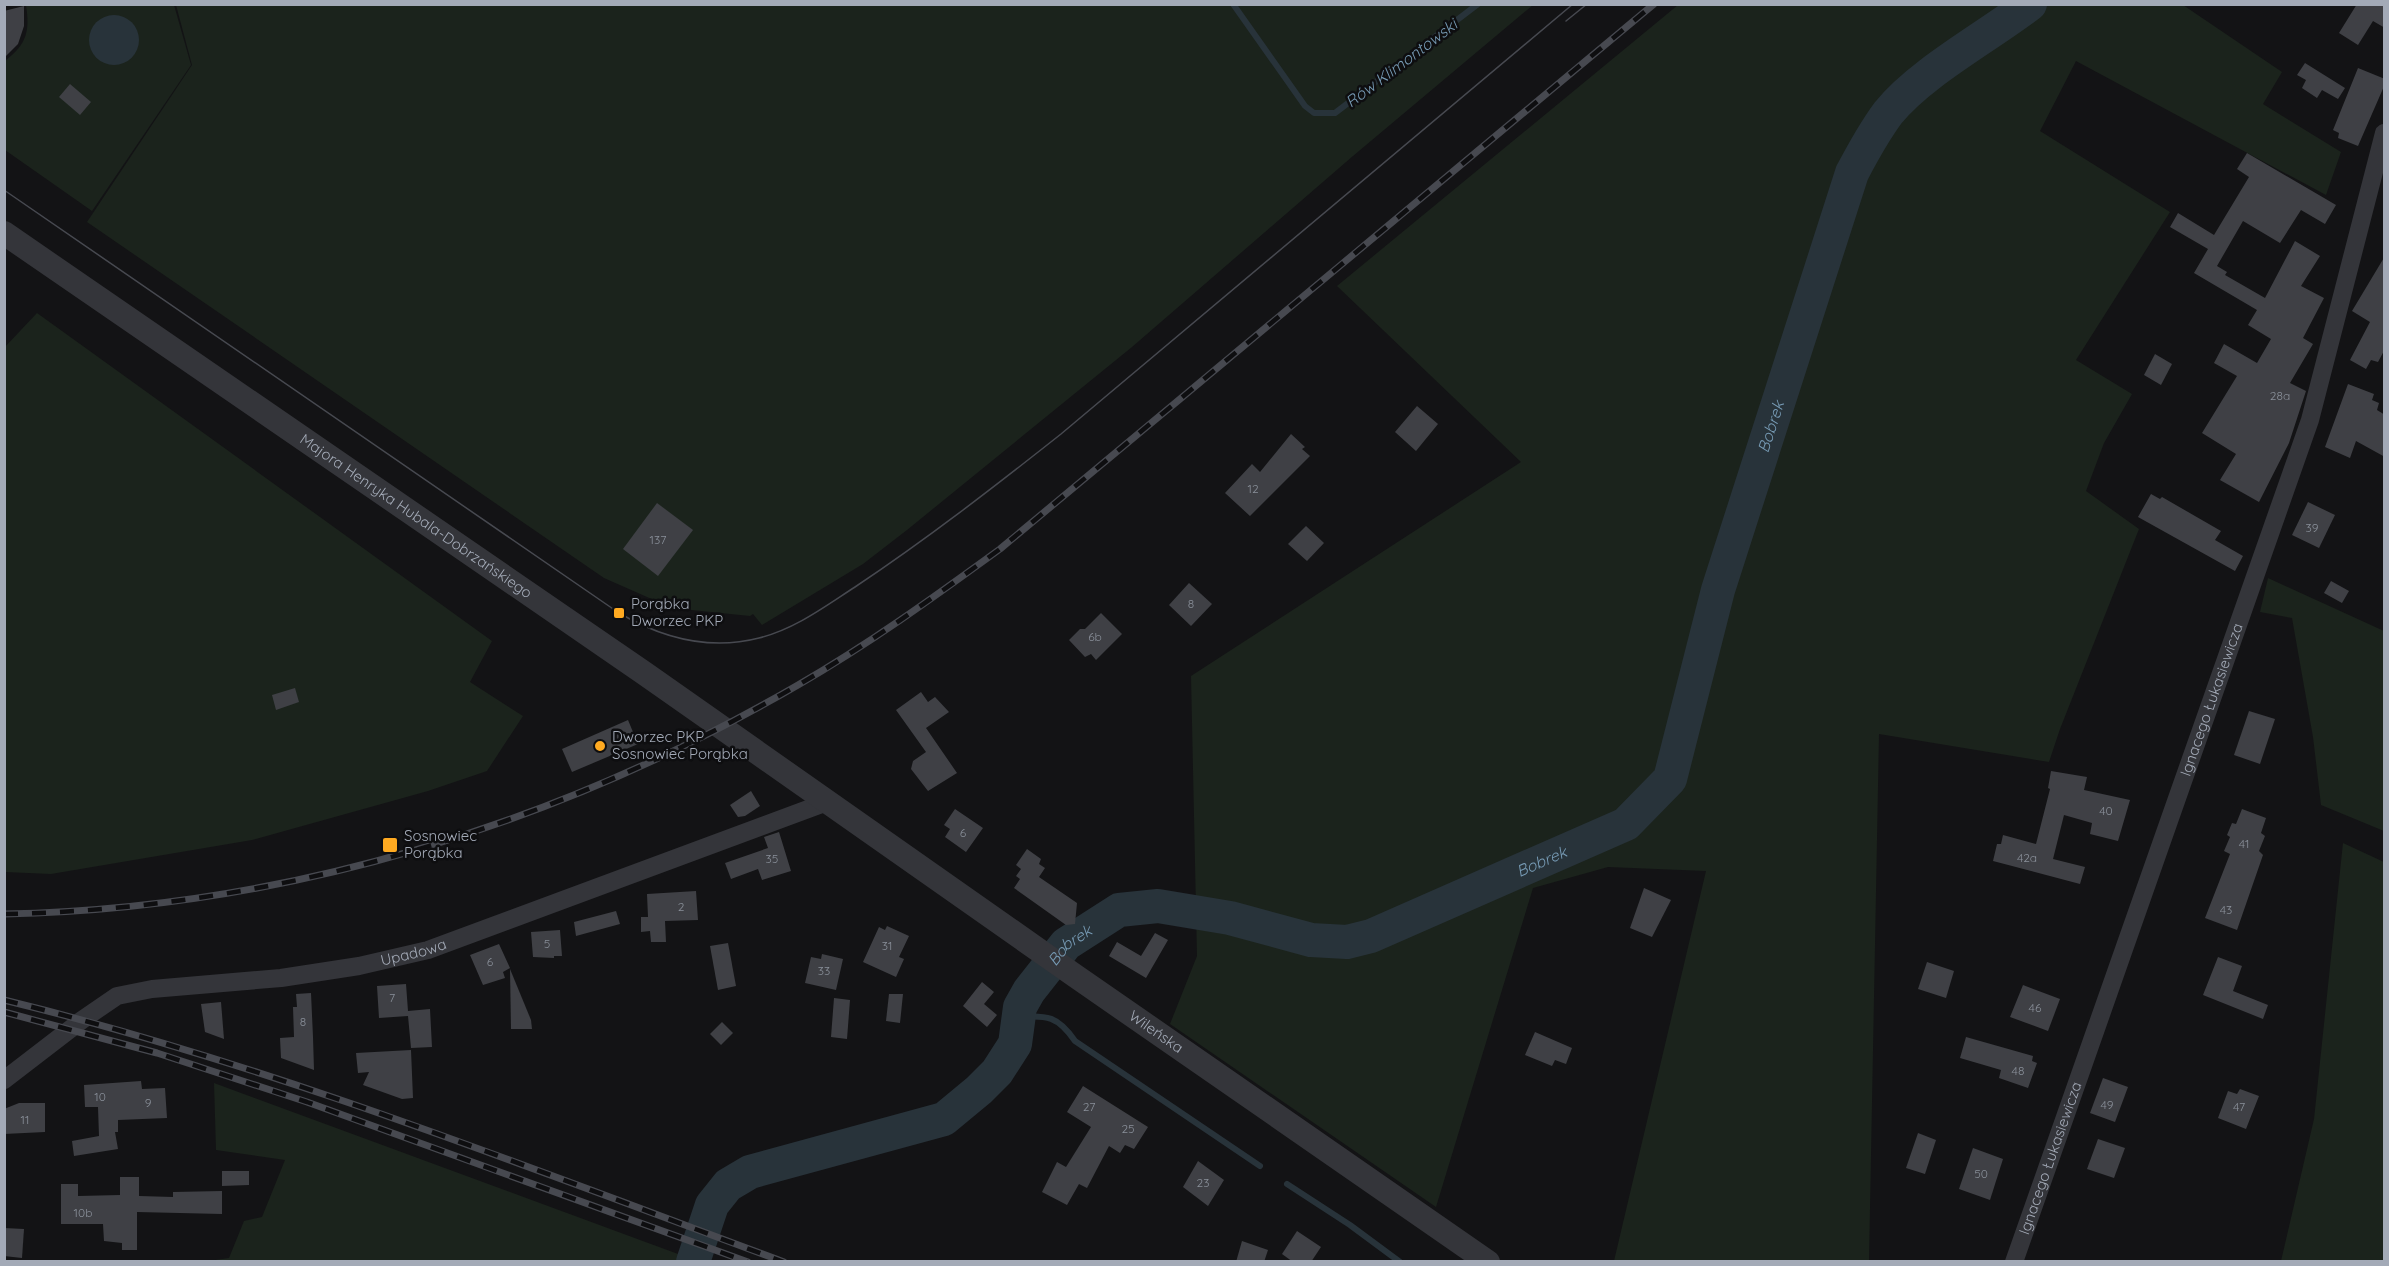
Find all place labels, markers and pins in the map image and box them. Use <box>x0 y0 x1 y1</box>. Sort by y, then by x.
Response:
place label: Porąbka Dworzec PKP <box>631 594 723 630</box>
marker: Porąbka Dworzec PKP <box>612 606 626 620</box>
place label: Dworzec PKP Sosnowiec Porąbka <box>612 727 748 763</box>
marker: Dworzec PKP Sosnowiec Porąbka <box>593 739 607 753</box>
place label: Sosnowiec Porąbka <box>404 826 477 862</box>
marker: Sosnowiec Porąbka <box>381 836 399 854</box>

